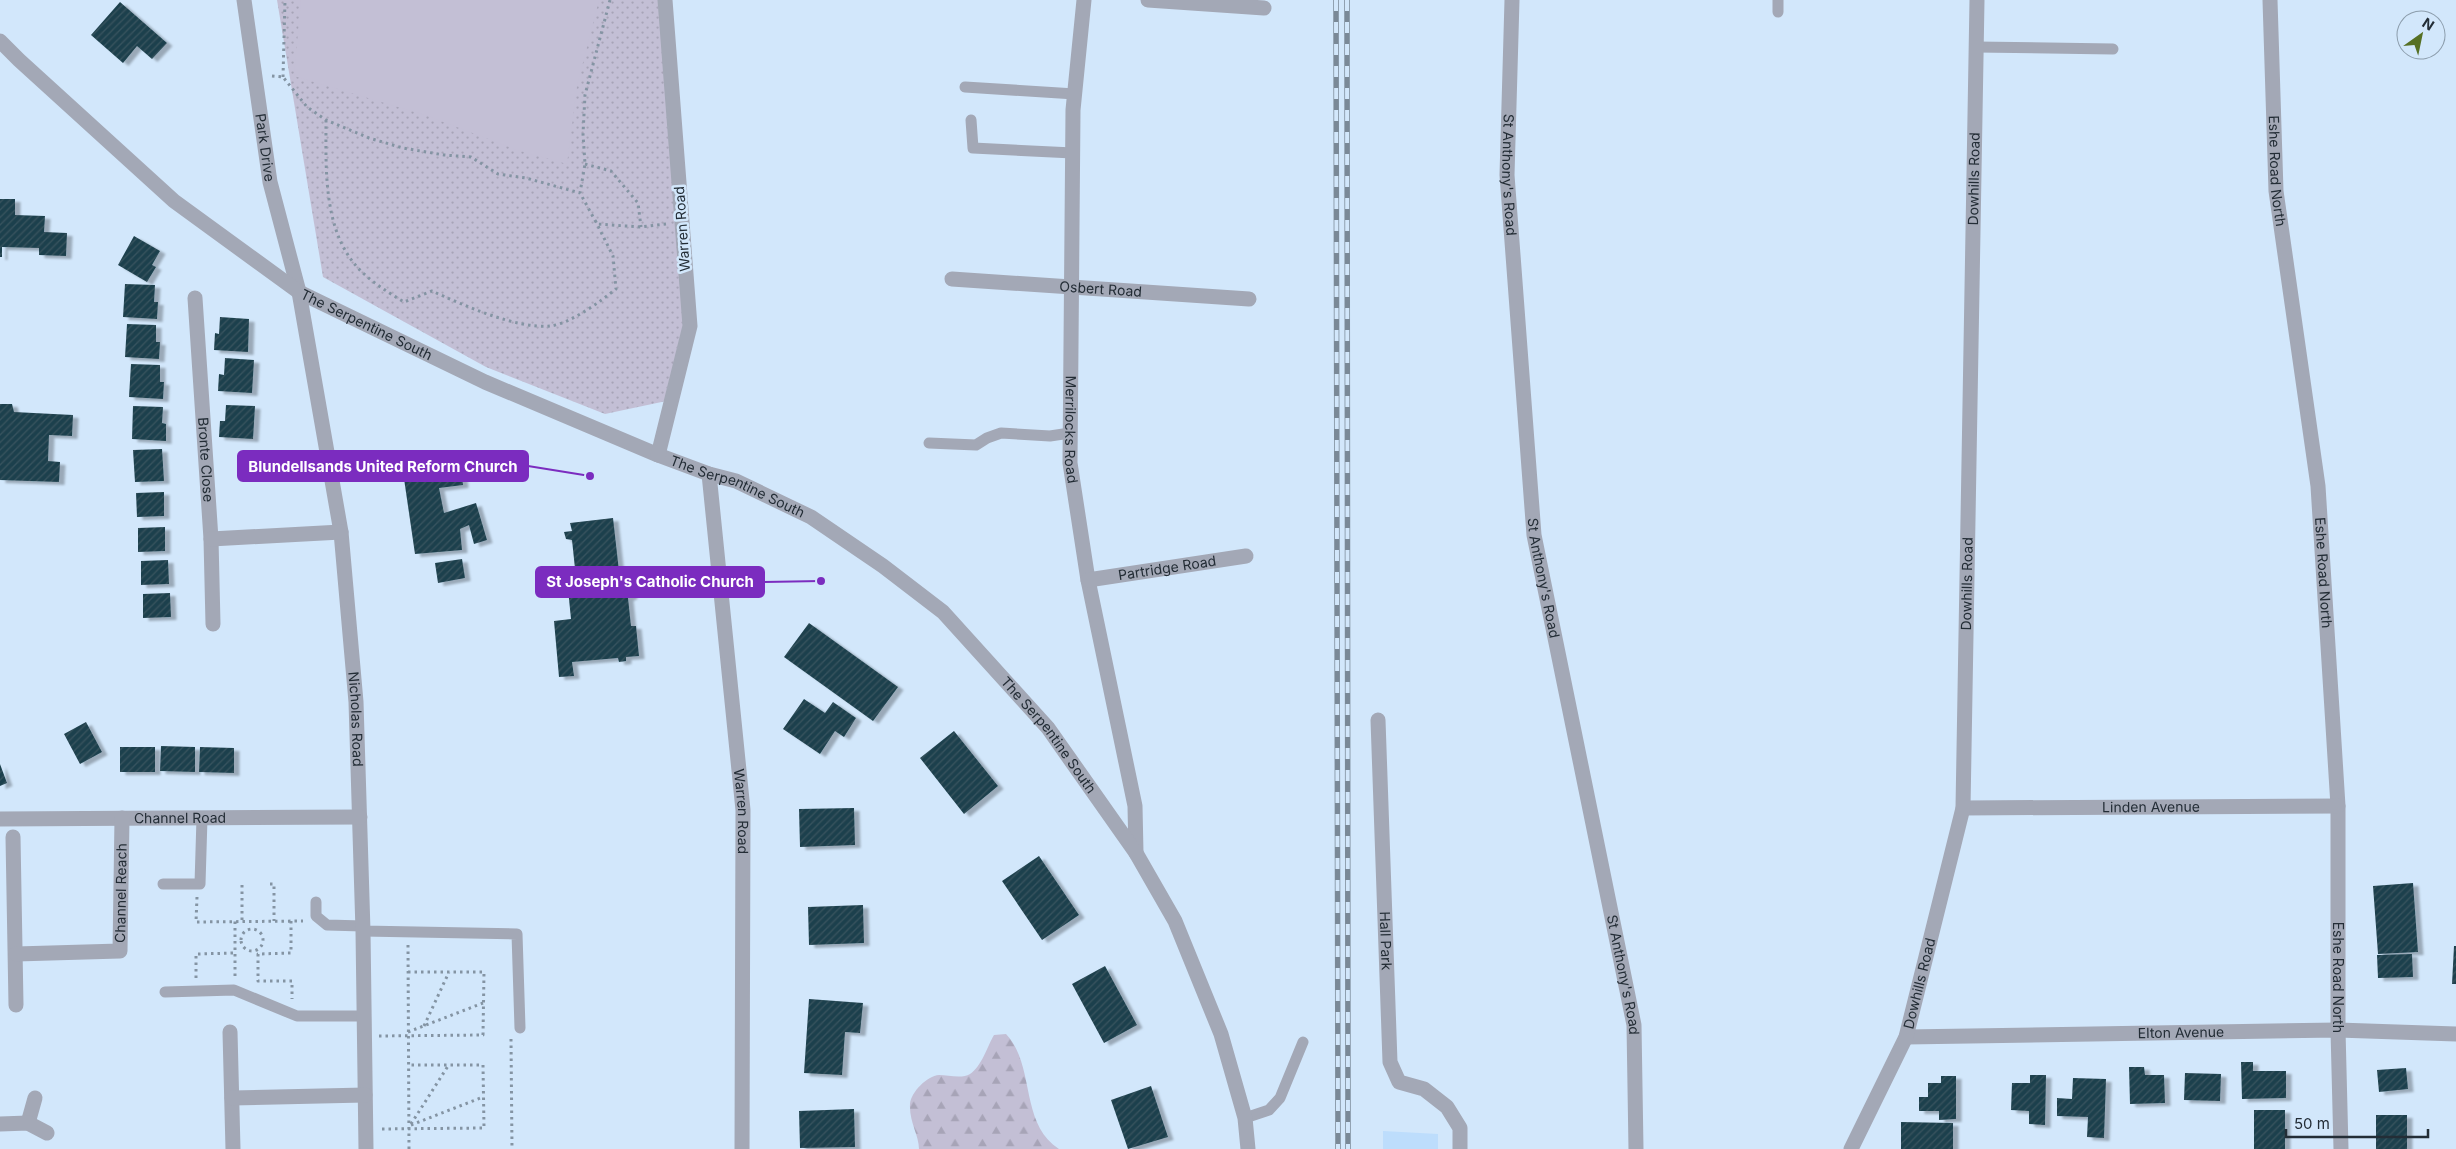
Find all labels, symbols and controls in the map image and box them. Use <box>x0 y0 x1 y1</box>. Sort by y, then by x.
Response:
north arrow <box>2396 10 2446 60</box>
text: N <box>2419 14 2437 34</box>
street label: Park Drive <box>252 112 279 183</box>
street label: St Anthony's Road <box>1499 114 1521 236</box>
street label: Eshe Road North <box>2266 115 2290 227</box>
street label: Dowhills Road <box>1964 132 1983 226</box>
street label: Warren Road <box>670 186 693 272</box>
street label: Osbert Road <box>1059 277 1143 300</box>
street label: The Serpentine South <box>298 285 435 363</box>
street label: Merrilocks Road <box>1062 375 1082 484</box>
street label: Bronte Close <box>195 417 218 503</box>
callout: Blundellsands United Reform Church <box>238 451 528 481</box>
street label: The Serpentine South <box>668 451 808 521</box>
text: Blundellsands United Reform Church <box>248 457 518 476</box>
street label: St Anthony's Road <box>1525 517 1564 639</box>
street label: Eshe Road North <box>2312 517 2336 629</box>
street label: Dowhills Road <box>1957 537 1976 631</box>
street label: Partridge Road <box>1117 552 1217 583</box>
callout: St Joseph's Catholic Church <box>536 567 764 597</box>
text: St Joseph's Catholic Church <box>546 572 754 591</box>
street label: Nicholas Road <box>345 671 367 767</box>
street label: The Serpentine South <box>998 673 1100 796</box>
street label: Warren Road <box>731 768 752 854</box>
street label: Linden Avenue <box>2102 798 2200 815</box>
street label: Channel Road <box>134 809 226 826</box>
street label: Channel Reach <box>111 843 130 943</box>
street label: Hall Park <box>1377 911 1396 971</box>
street label: St Anthony's Road <box>1604 913 1643 1035</box>
street label: Eshe Road North <box>2330 922 2347 1033</box>
street label: Dowhills Road <box>1899 936 1938 1031</box>
street label: Elton Avenue <box>2138 1023 2224 1041</box>
scale bar <box>2286 1106 2428 1138</box>
text: 50 m <box>2294 1114 2330 1133</box>

